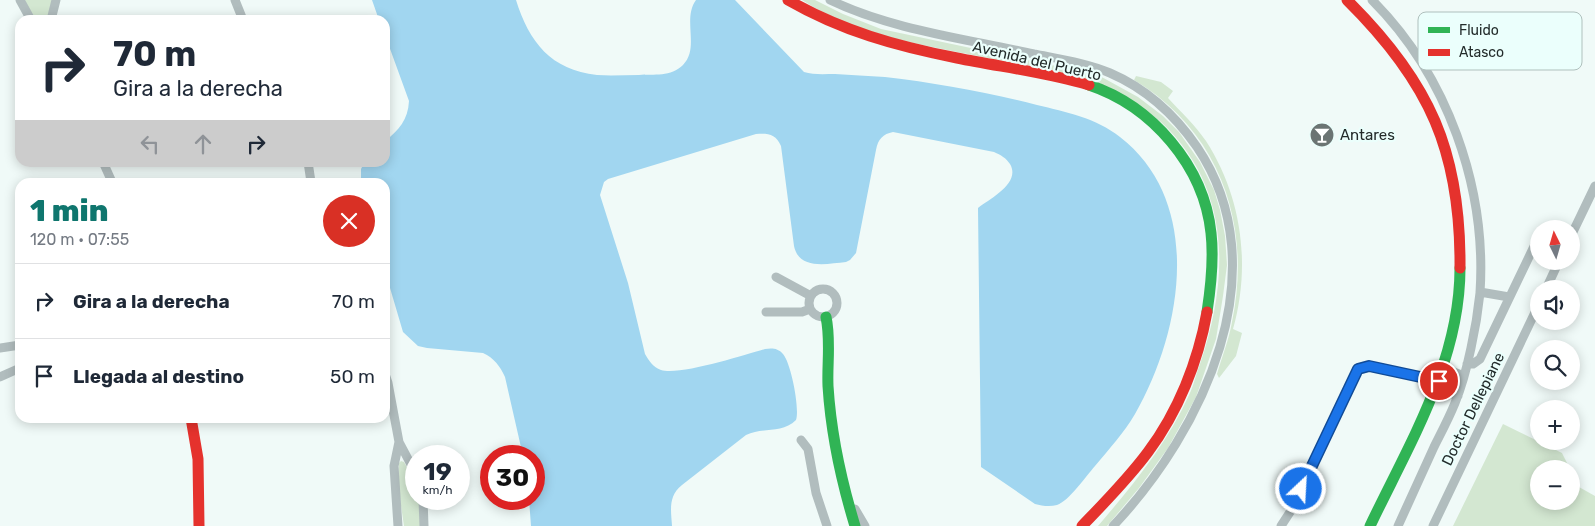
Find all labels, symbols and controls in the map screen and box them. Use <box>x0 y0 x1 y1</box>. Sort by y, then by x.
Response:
legend <box>1418 12 1582 70</box>
text: Fluido <box>1459 22 1499 39</box>
text: 70 m <box>113 33 196 75</box>
icon: right <box>30 35 95 100</box>
street label: Avenida del Puerto <box>971 37 1103 85</box>
text: Atasco <box>1459 44 1504 61</box>
text: Gira a la derecha <box>113 75 283 102</box>
bar icon: Antares <box>1309 122 1335 148</box>
place label: Antares <box>1340 126 1395 144</box>
icon: left <box>136 130 164 158</box>
icon: ahead <box>189 130 217 158</box>
icon: right <box>242 130 270 158</box>
text: 1 min <box>30 193 108 229</box>
button: close <box>323 195 375 247</box>
north arrow <box>1530 220 1580 270</box>
map controls <box>1530 220 1580 510</box>
text: 120 m · 07:55 <box>30 230 129 249</box>
button: sound <box>1530 280 1580 330</box>
icon: right <box>30 287 58 315</box>
text: Gira a la derecha <box>73 290 230 313</box>
text: 70 m <box>332 290 375 313</box>
button: search <box>1530 340 1580 390</box>
street label: Doctor Dellepiane <box>1438 350 1508 468</box>
pin <box>1418 360 1460 402</box>
icon: arrive <box>30 362 58 390</box>
text: Llegada al destino <box>73 365 244 388</box>
text: 50 m <box>330 365 375 388</box>
icon: arrive <box>1425 367 1453 395</box>
button: + <box>1530 400 1580 450</box>
speed limit sign: 30 <box>480 445 545 510</box>
text: 19 <box>423 457 452 486</box>
button: − <box>1530 460 1580 510</box>
position arrow <box>1274 462 1326 514</box>
text: km/h <box>423 483 452 497</box>

